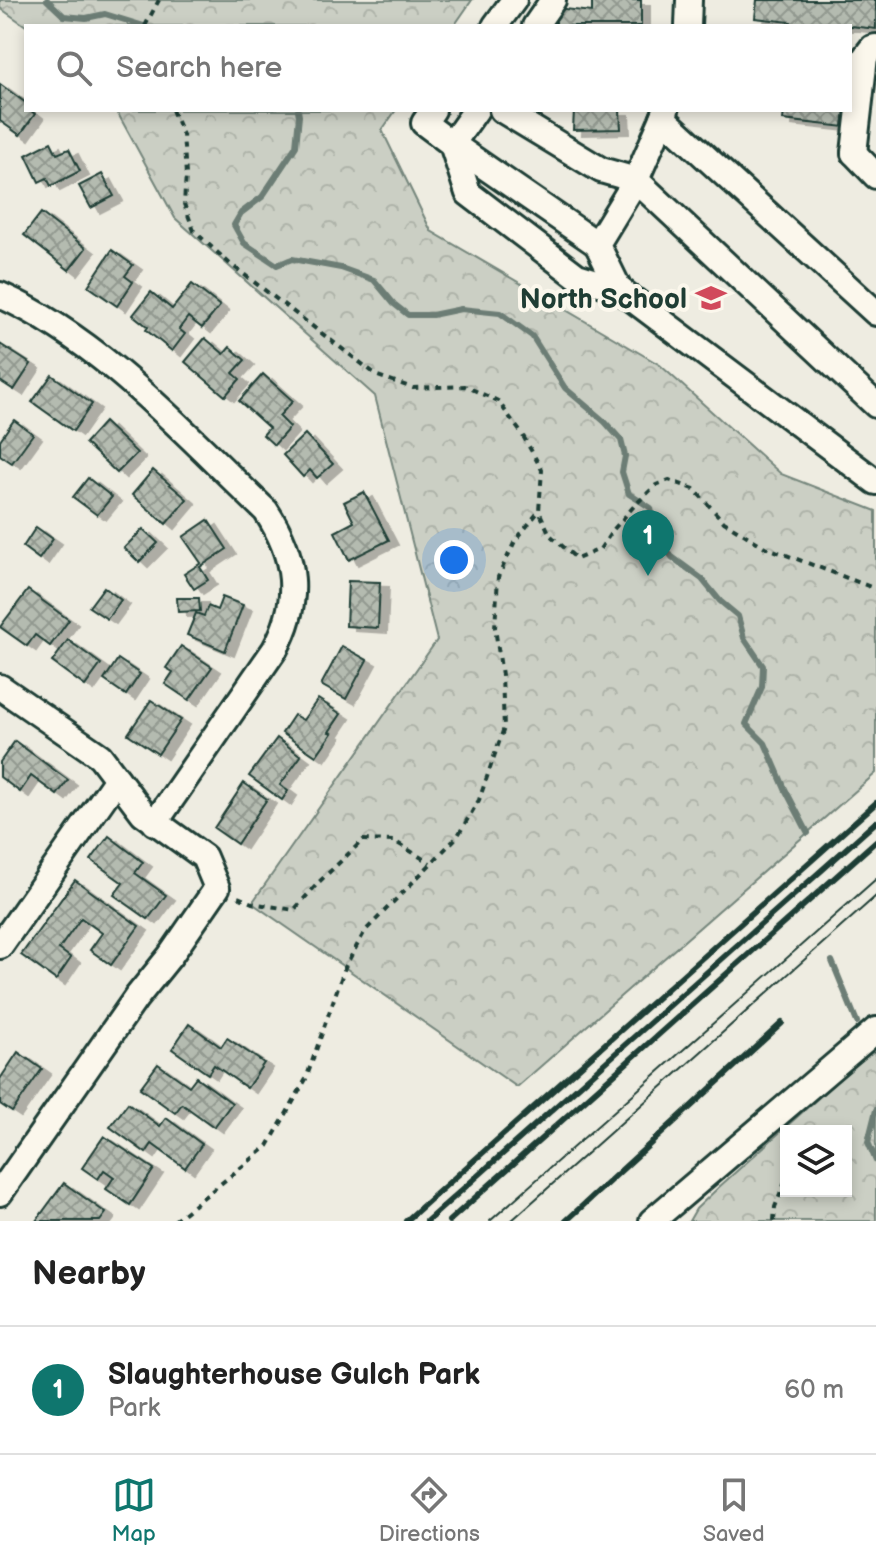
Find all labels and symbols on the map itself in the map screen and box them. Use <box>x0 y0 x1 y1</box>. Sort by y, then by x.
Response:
school or university icon: North School <box>694 281 728 315</box>
place label: North School <box>520 283 687 316</box>
pin: 1 <box>622 510 674 576</box>
your location <box>434 540 474 580</box>

